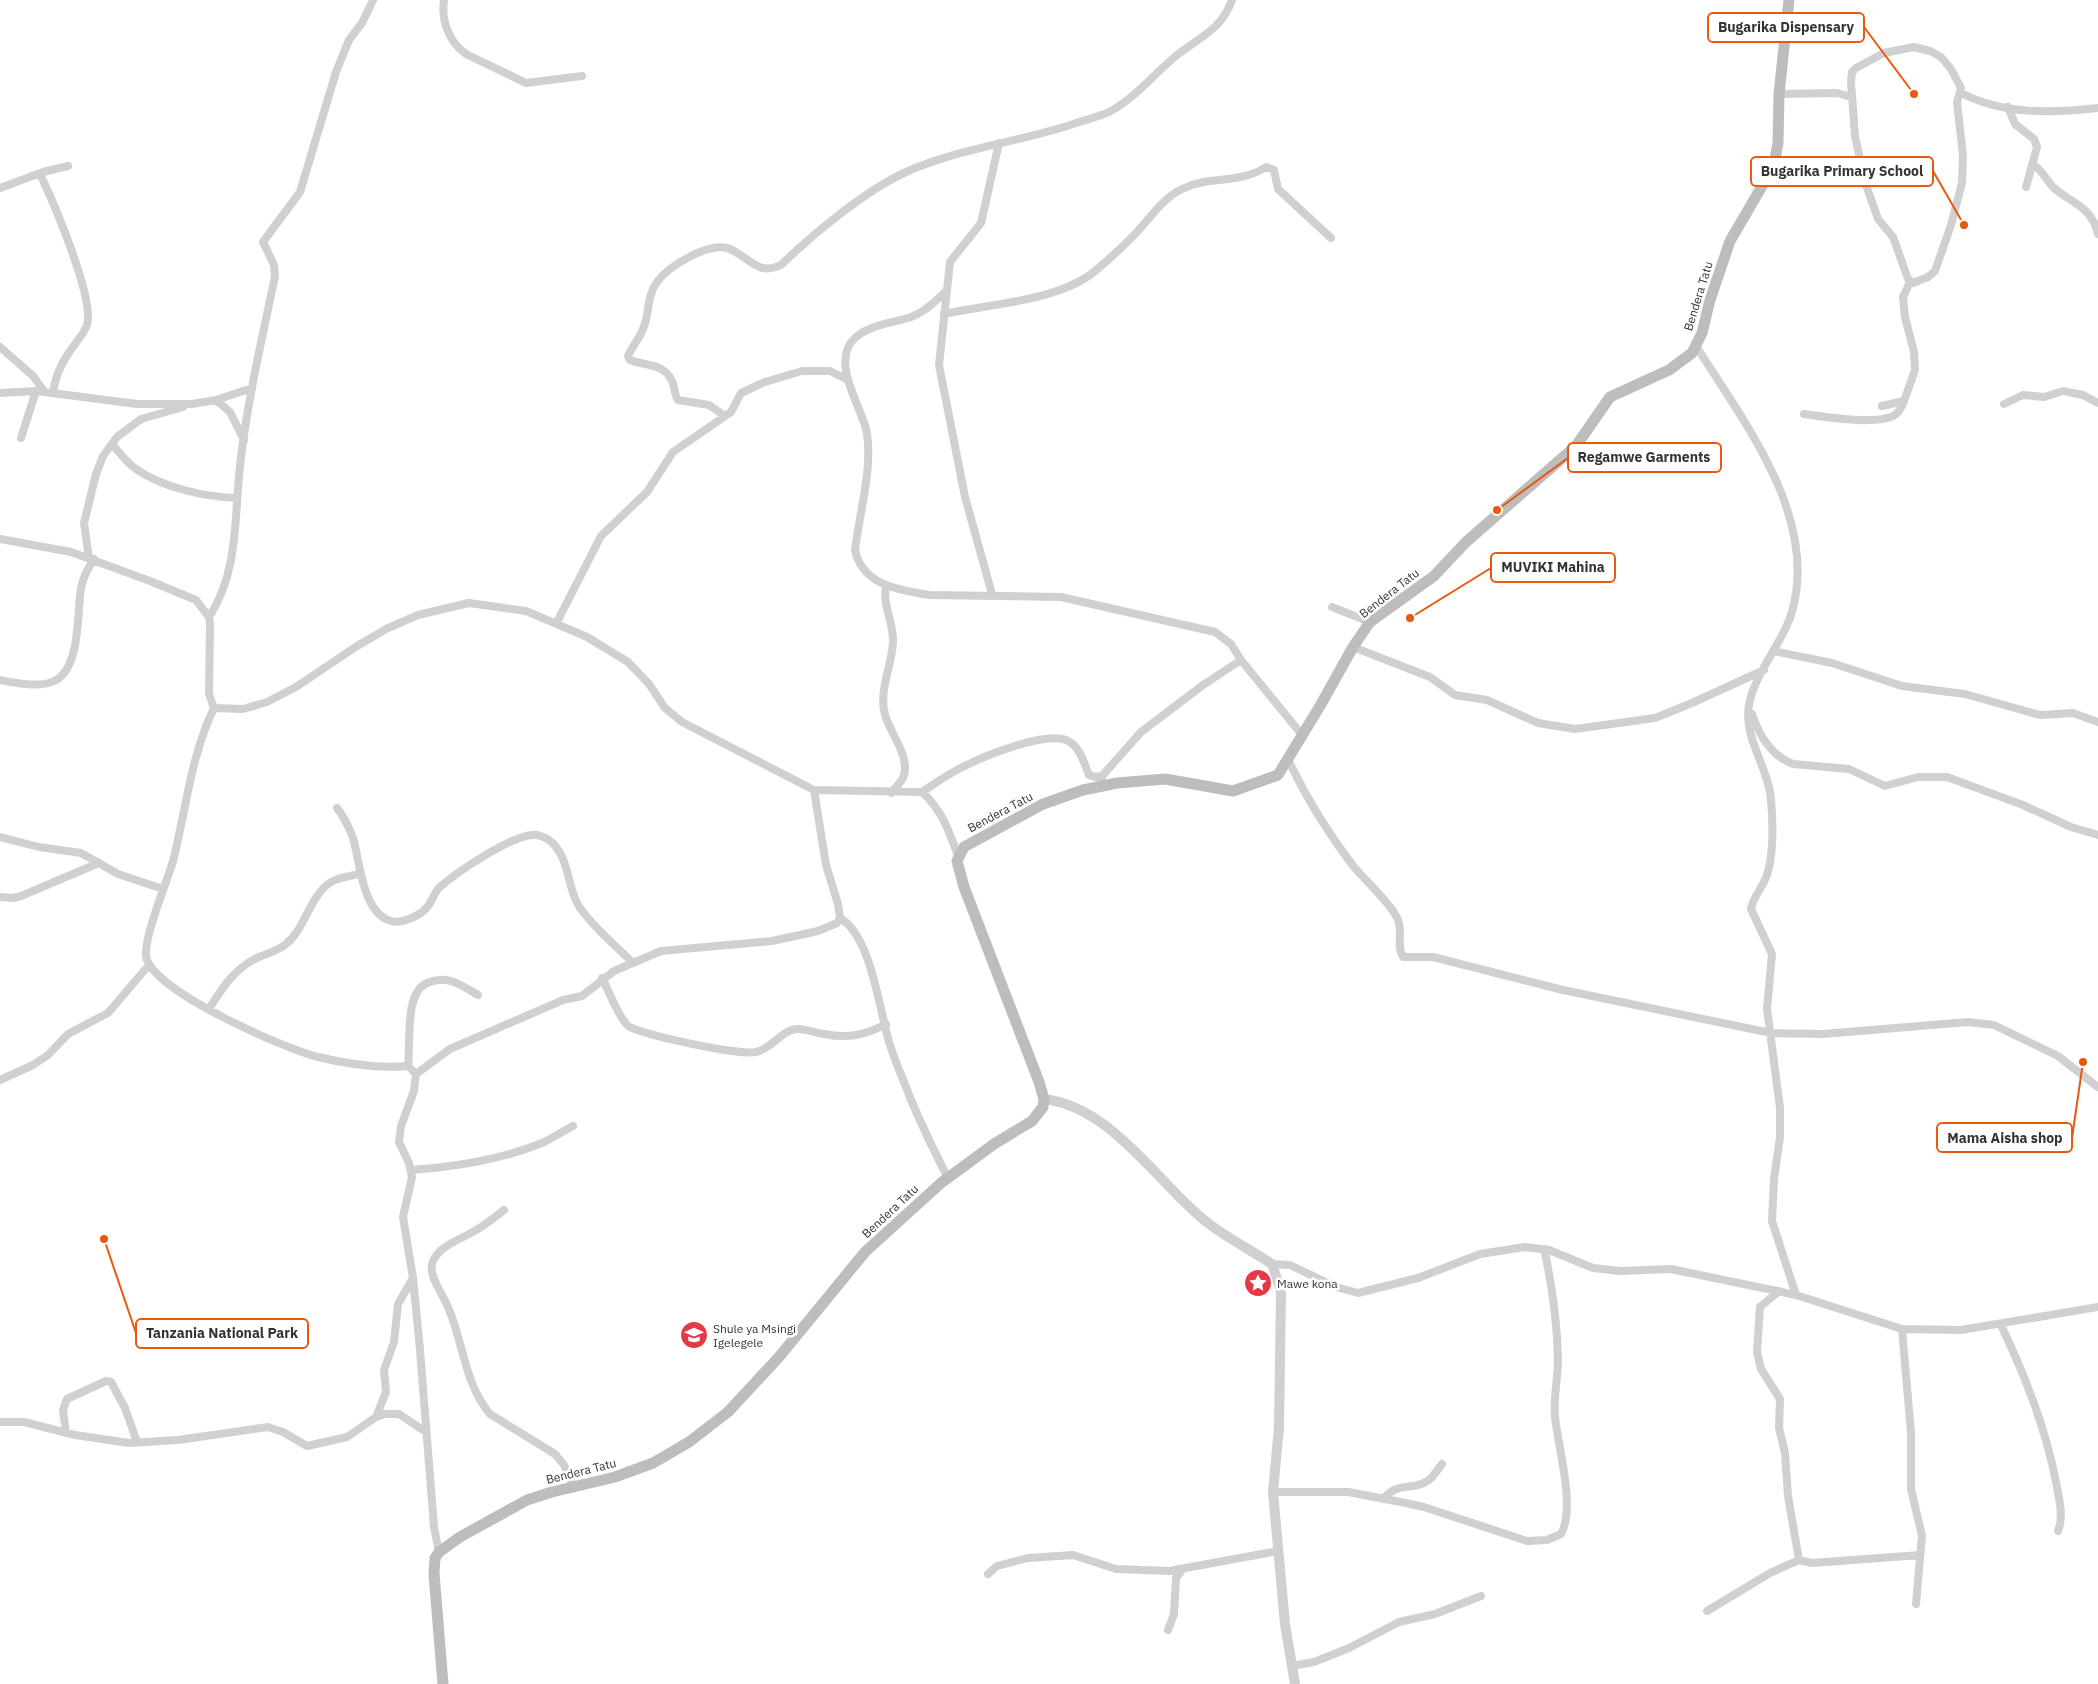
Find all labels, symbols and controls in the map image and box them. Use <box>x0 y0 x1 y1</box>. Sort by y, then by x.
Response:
callout: Bugarika Dispensary <box>1708 13 1864 42</box>
text: Bugarika Dispensary <box>1718 18 1855 36</box>
callout: Bugarika Primary School <box>1751 157 1933 186</box>
text: Bugarika Primary School <box>1761 162 1923 180</box>
street label: Bendera Tatu <box>1680 259 1716 333</box>
callout: Regamwe Garments <box>1568 443 1721 472</box>
text: Regamwe Garments <box>1578 448 1710 466</box>
callout: MUVIKI Mahina <box>1491 553 1615 582</box>
text: MUVIKI Mahina <box>1501 558 1605 576</box>
street label: Bendera Tatu <box>1356 565 1422 621</box>
street label: Bendera Tatu <box>965 789 1035 835</box>
callout: Mama Aisha shop <box>1937 1123 2072 1152</box>
text: Mama Aisha shop <box>1947 1129 2063 1147</box>
street label: Bendera Tatu <box>859 1181 921 1241</box>
place icon: Mawe kona <box>1243 1268 1273 1298</box>
place label: Mawe kona <box>1277 1276 1338 1291</box>
callout: Tanzania National Park <box>136 1319 308 1348</box>
school or university icon: Shule ya Msingi Igelegele <box>679 1320 709 1350</box>
place label: Shule ya Msingi Igelegele <box>713 1321 796 1350</box>
text: Tanzania National Park <box>146 1324 299 1342</box>
street label: Bendera Tatu <box>544 1455 618 1487</box>

